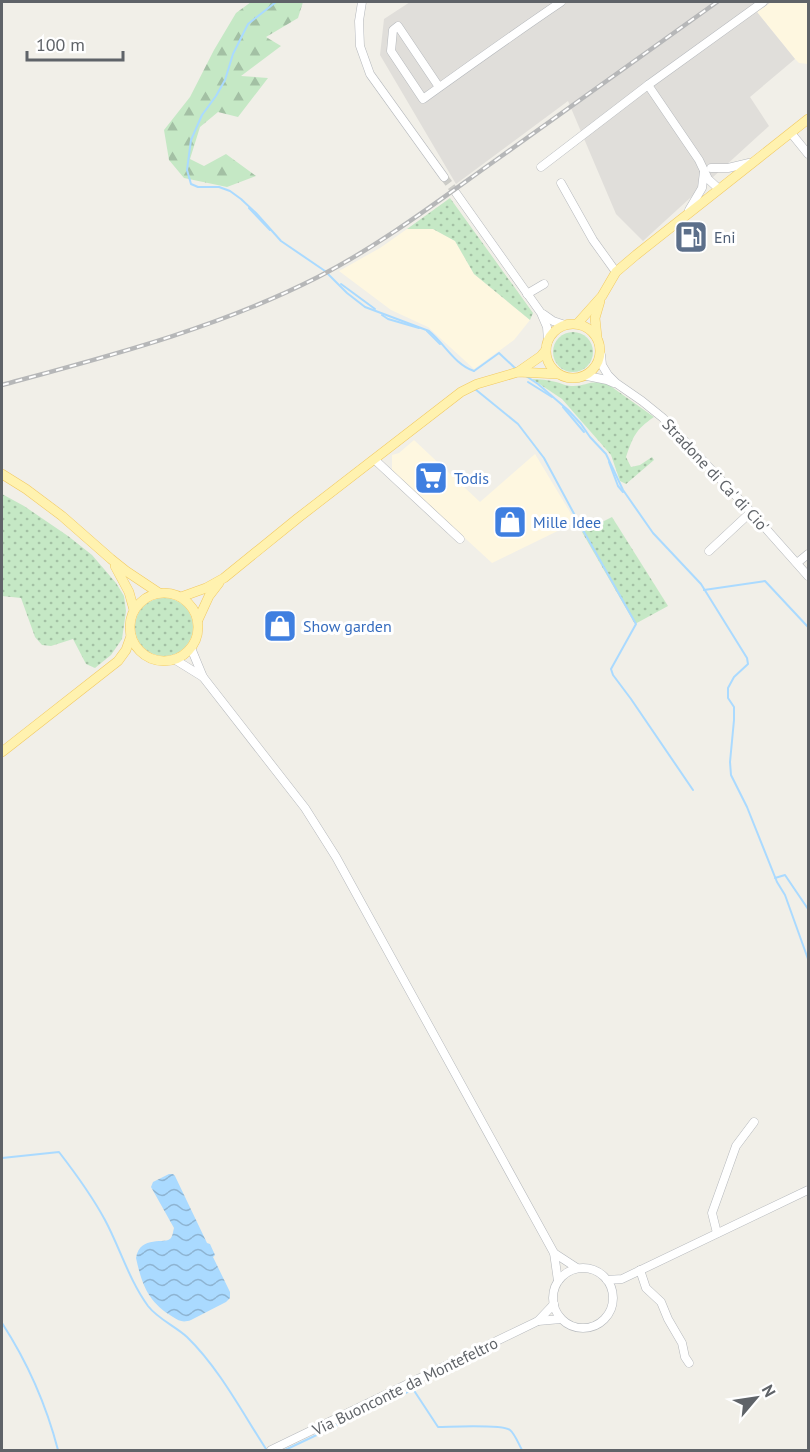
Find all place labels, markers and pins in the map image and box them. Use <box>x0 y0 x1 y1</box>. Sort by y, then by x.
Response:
fuel station icon: Eni <box>673 219 709 255</box>
place label: Eni <box>714 227 736 247</box>
supermarket icon: Todis <box>413 460 449 496</box>
place label: Todis <box>454 468 489 488</box>
shop icon: Mille Idee <box>492 504 528 540</box>
place label: Mille Idee <box>533 512 601 532</box>
shop icon: Show garden <box>262 608 298 644</box>
place label: Show garden <box>303 616 392 636</box>

